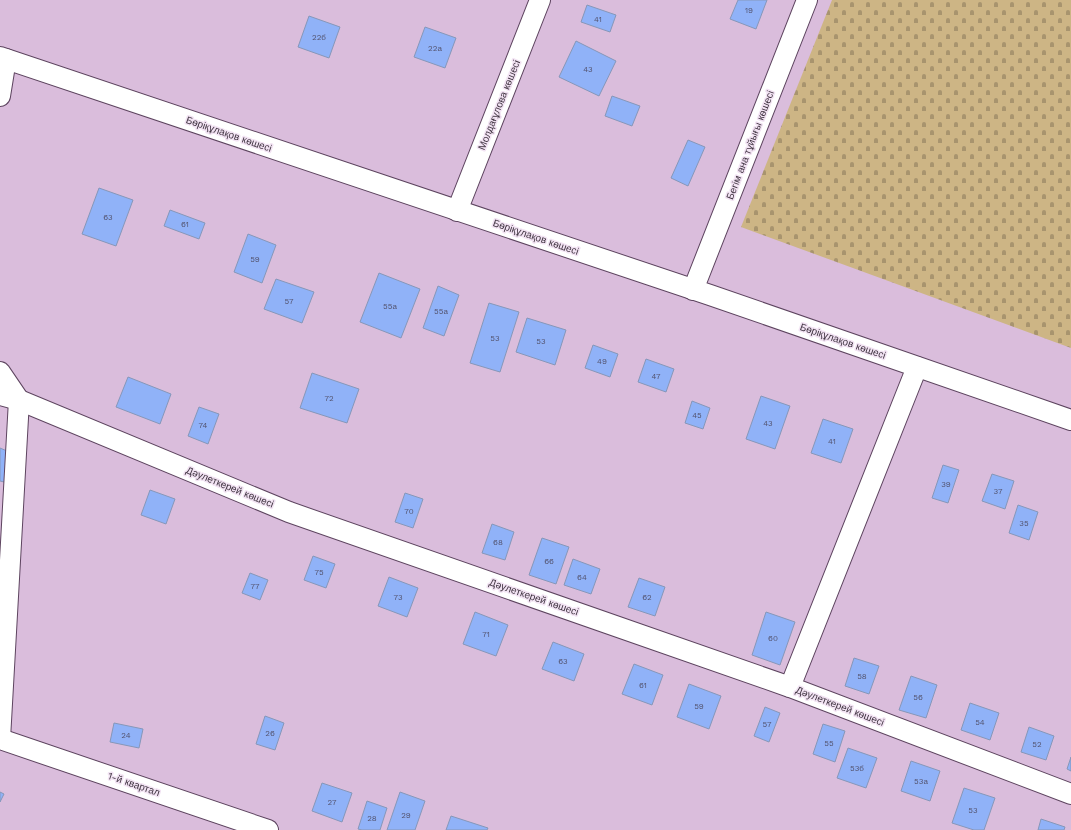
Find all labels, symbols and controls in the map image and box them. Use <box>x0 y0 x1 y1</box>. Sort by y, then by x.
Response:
house number: 19 <box>745 6 753 15</box>
house number: 41 <box>594 15 602 24</box>
house number: 22б <box>312 33 326 42</box>
house number: 22а <box>428 44 442 53</box>
street label: Молдағұлова көшесі <box>476 58 522 152</box>
house number: 43 <box>583 65 593 74</box>
street label: Бегім ана тұйығы көшесі <box>724 89 776 201</box>
street label: Бөріқұлақов көшесі <box>185 114 273 154</box>
house number: 63 <box>103 213 113 222</box>
street label: Бөріқұлақов көшесі <box>492 217 580 257</box>
house number: 61 <box>181 220 189 229</box>
house number: 59 <box>250 255 260 264</box>
house number: 57 <box>284 297 294 306</box>
house number: 55а <box>383 302 397 311</box>
house number: 55а <box>434 307 448 316</box>
street label: Бөріқұлақов көшесі <box>799 321 887 361</box>
house number: 53 <box>490 334 500 343</box>
house number: 53 <box>536 337 546 346</box>
house number: 49 <box>597 357 607 366</box>
house number: 47 <box>652 372 661 381</box>
house number: 72 <box>324 394 334 403</box>
house number: 45 <box>692 411 702 420</box>
house number: 43 <box>763 419 773 428</box>
house number: 74 <box>199 421 208 430</box>
house number: 41 <box>828 437 836 446</box>
street label: Дәулеткерей көшесі <box>185 464 275 510</box>
house number: 39 <box>941 480 951 489</box>
house number: 37 <box>994 487 1003 496</box>
house number: 70 <box>404 507 414 516</box>
house number: 35 <box>1019 519 1029 528</box>
house number: 68 <box>493 538 503 547</box>
house number: 66 <box>544 557 554 566</box>
house number: 75 <box>314 568 324 577</box>
house number: 64 <box>577 573 587 582</box>
street label: Дәулеткерей көшесі <box>488 577 580 617</box>
house number: 77 <box>251 582 260 591</box>
house number: 73 <box>393 593 403 602</box>
house number: 62 <box>642 593 652 602</box>
house number: 71 <box>482 630 490 639</box>
house number: 60 <box>768 634 778 643</box>
house number: 63 <box>558 657 568 666</box>
house number: 58 <box>857 672 867 681</box>
house number: 61 <box>639 681 647 690</box>
street label: Дәулеткерей көшесі <box>794 684 886 728</box>
house number: 56 <box>913 693 923 702</box>
house number: 59 <box>694 702 704 711</box>
house number: 54 <box>975 718 985 727</box>
house number: 57 <box>762 720 772 729</box>
house number: 26 <box>265 729 275 738</box>
house number: 24 <box>121 731 131 740</box>
house number: 55 <box>824 739 834 748</box>
house number: 52 <box>1032 740 1042 749</box>
house number: 53б <box>850 764 864 773</box>
street label: 1-й квартал <box>107 770 162 798</box>
house number: 53а <box>914 777 928 786</box>
house number: 27 <box>328 798 337 807</box>
house number: 53 <box>968 806 978 815</box>
house number: 29 <box>401 811 411 820</box>
house number: 28 <box>367 814 377 823</box>

